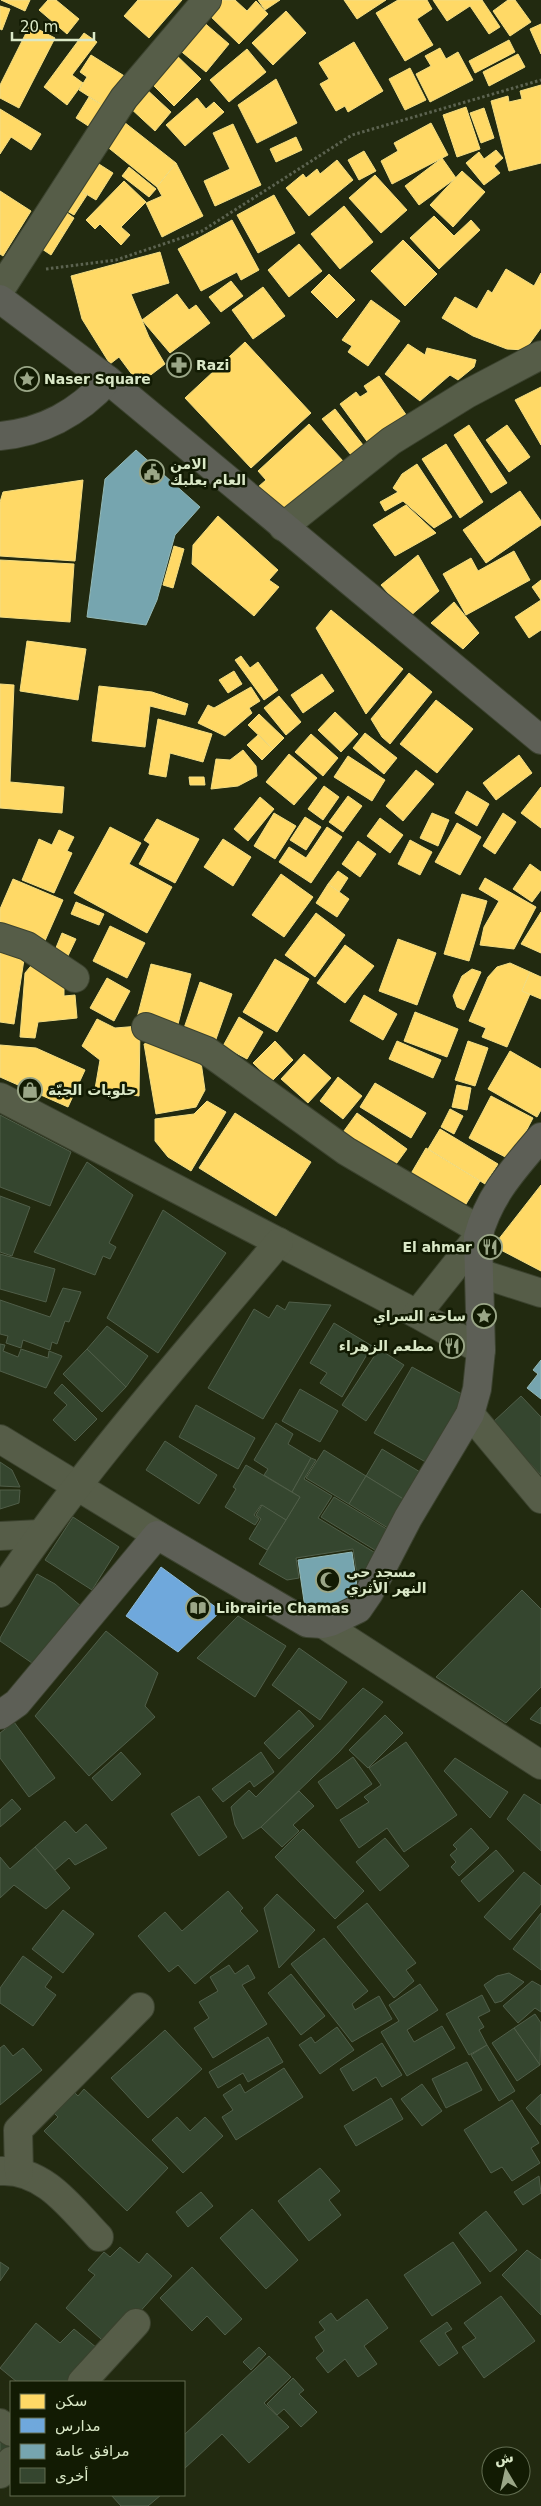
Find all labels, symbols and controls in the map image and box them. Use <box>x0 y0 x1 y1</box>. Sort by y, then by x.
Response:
scale bar <box>12 10 95 42</box>
text: 20 m <box>20 18 58 36</box>
pharmacy icon: Razi <box>166 352 192 378</box>
place label: Razi <box>196 357 229 373</box>
place icon: Naser Square <box>14 366 40 392</box>
place label: Naser Square <box>44 371 151 387</box>
place label: الامن العام بعلبك <box>170 456 246 488</box>
public building icon: الامن العام بعلبك <box>139 459 165 485</box>
shop icon: حلويات الجبّة <box>17 1077 43 1103</box>
place label: حلويات الجبّة <box>48 1082 136 1099</box>
restaurant icon: El ahmar <box>477 1234 503 1260</box>
place label: El ahmar <box>402 1239 472 1255</box>
place icon: ساحة السراي <box>471 1303 497 1329</box>
place label: ساحة السراي <box>373 1308 466 1326</box>
restaurant icon: مطعم الزهراء <box>439 1333 465 1359</box>
place label: مطعم الزهراء <box>339 1338 434 1355</box>
place label: مسجد حي النهر الأثري <box>346 1564 427 1598</box>
mosque icon: مسجد حي النهر الأثري <box>315 1567 341 1593</box>
library icon: Librairie Chamas <box>185 1595 211 1621</box>
place label: Librairie Chamas <box>216 1600 349 1616</box>
legend <box>10 2381 185 2496</box>
text: سكن <box>55 2392 87 2410</box>
text: مدارس <box>55 2417 101 2435</box>
text: مرافق عامة <box>55 2442 130 2460</box>
north arrow <box>481 2446 531 2496</box>
text: ش <box>493 2449 515 2468</box>
text: أخرى <box>55 2466 88 2485</box>

